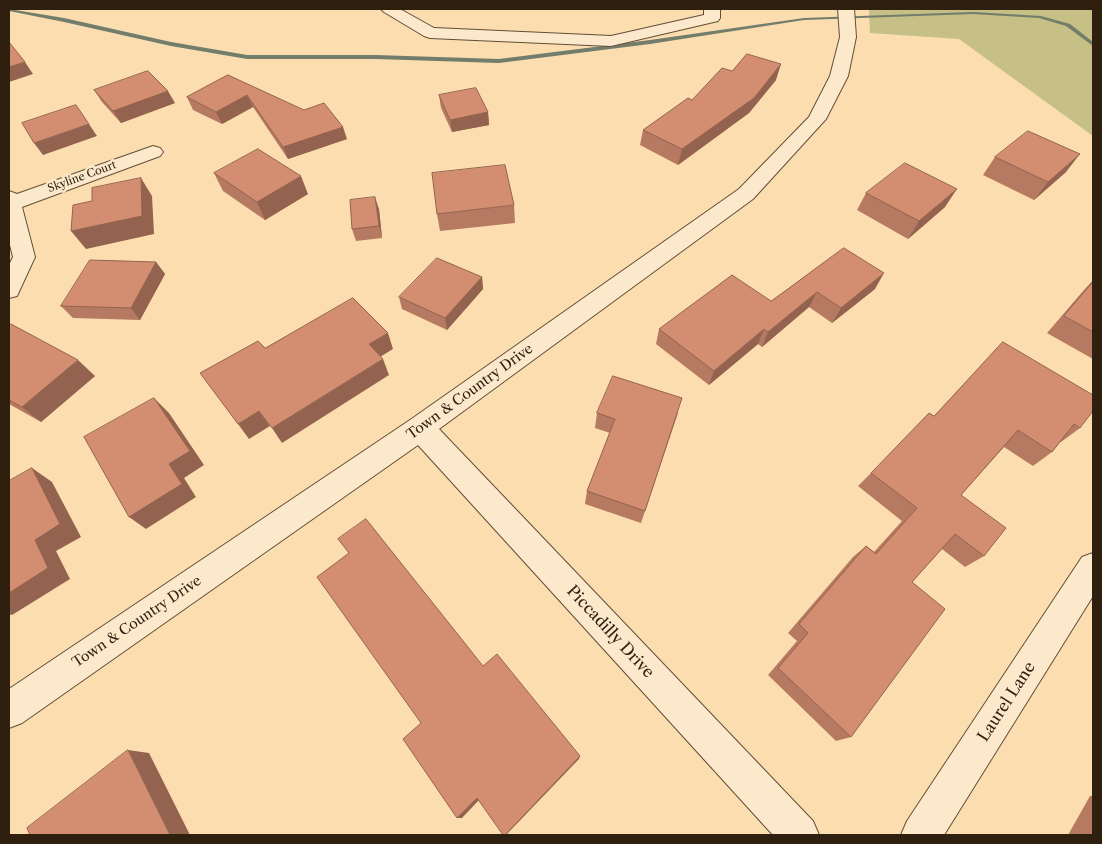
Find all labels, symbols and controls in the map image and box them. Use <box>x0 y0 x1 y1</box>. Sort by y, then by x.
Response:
street label: Skyline Court <box>46 158 118 196</box>
street label: Town & Country Drive <box>404 341 536 443</box>
street label: Town & Country Drive <box>69 573 205 671</box>
street label: Piccadilly Drive <box>562 582 658 682</box>
street label: Laurel Lane <box>974 659 1040 745</box>

